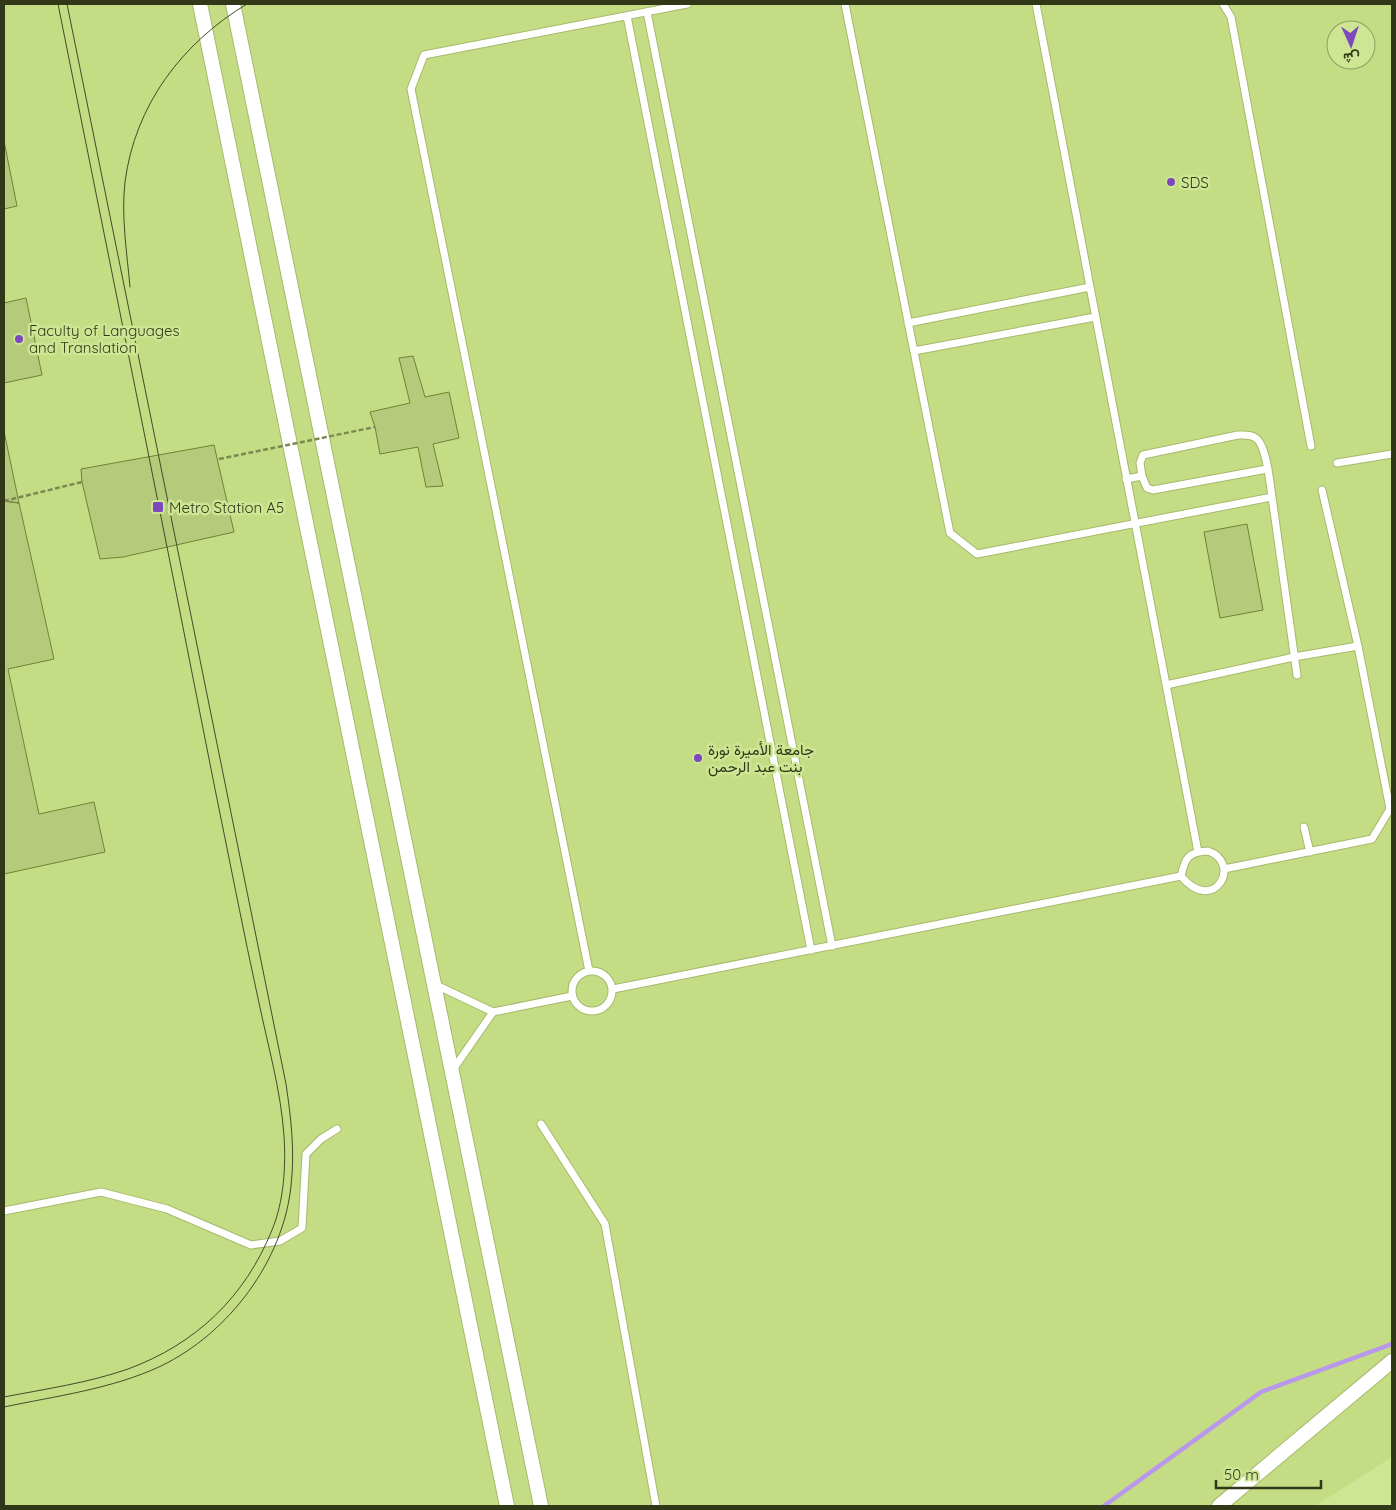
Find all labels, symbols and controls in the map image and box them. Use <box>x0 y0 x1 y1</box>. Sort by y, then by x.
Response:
north arrow <box>1326 20 1376 70</box>
text: ش <box>1343 49 1361 67</box>
place label: SDS <box>1181 173 1209 192</box>
marker: SDS <box>1165 176 1177 188</box>
place label: Faculty of Languages and Translation <box>29 321 179 357</box>
marker: Faculty of Languages and Translation <box>13 333 25 345</box>
place label: Metro Station A5 <box>169 498 284 517</box>
marker: Metro Station A5 <box>151 500 165 514</box>
place label: جامعة الأميرة نورة بنت عبد الرحمن <box>708 740 814 777</box>
marker: جامعة الأميرة نورة بنت عبد الرحمن <box>692 752 704 764</box>
scale bar <box>1216 1458 1321 1490</box>
text: 50 m <box>1224 1465 1259 1484</box>

